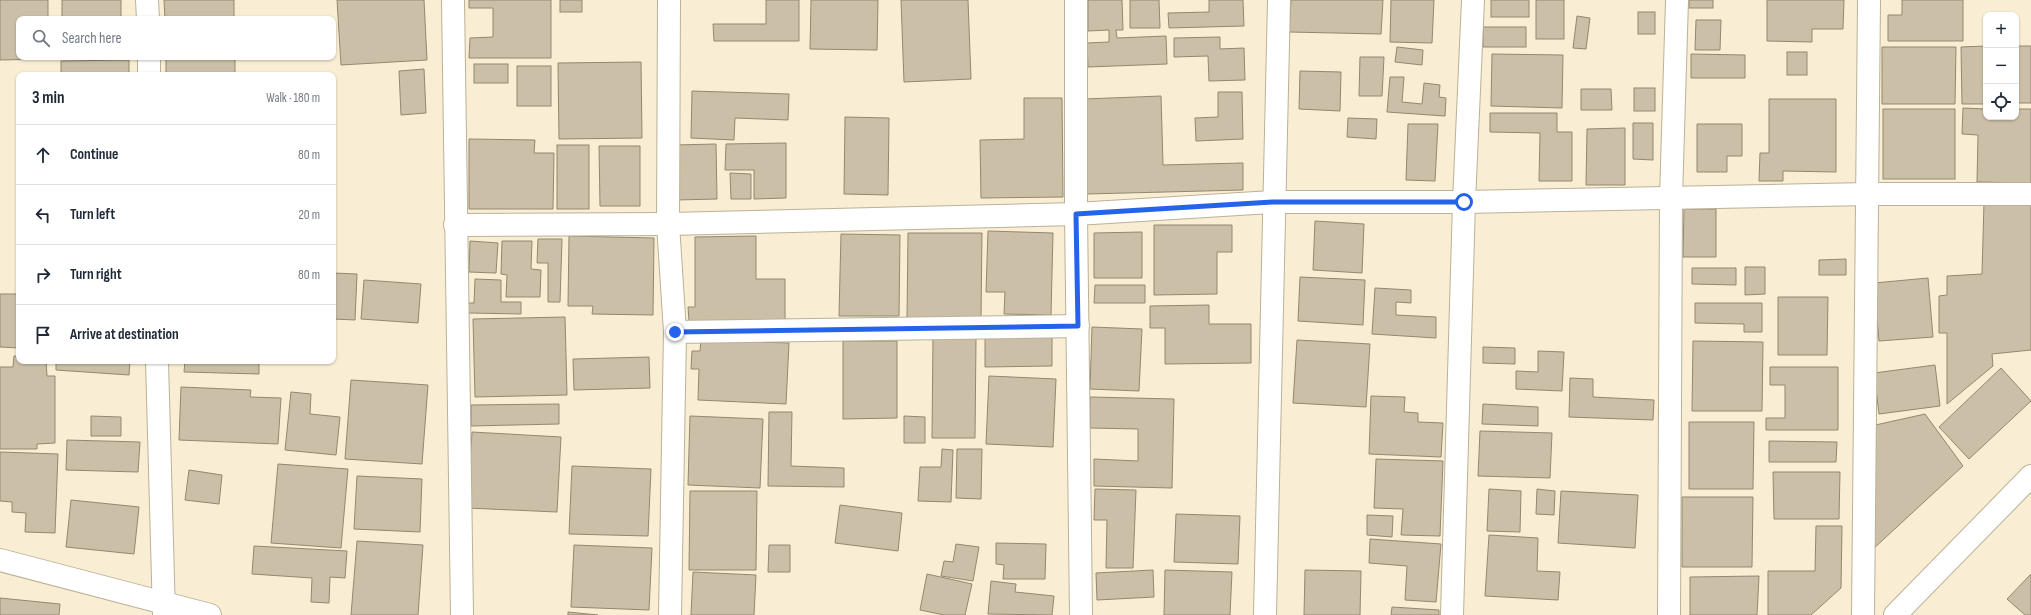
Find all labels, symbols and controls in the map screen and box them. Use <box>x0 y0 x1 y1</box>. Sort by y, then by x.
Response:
map controls <box>1983 12 2019 120</box>
button: + <box>1983 12 2019 48</box>
search box <box>16 16 336 60</box>
icon: search <box>30 27 52 49</box>
text: Search here <box>62 29 122 48</box>
button: − <box>1983 48 2019 84</box>
button: locate <box>1983 84 2019 120</box>
text: 3 min <box>32 88 65 108</box>
text: Walk · 180 m <box>266 90 320 106</box>
icon: ahead <box>32 144 54 166</box>
text: Continue <box>70 145 119 164</box>
text: 80 m <box>298 147 320 163</box>
route start <box>1455 193 1473 211</box>
icon: left <box>32 204 54 226</box>
text: Turn left <box>70 205 115 224</box>
text: 20 m <box>298 207 320 223</box>
icon: right <box>32 264 54 286</box>
text: Turn right <box>70 265 122 284</box>
text: 80 m <box>298 267 320 283</box>
route end <box>666 323 684 341</box>
icon: arrive <box>32 324 54 346</box>
text: Arrive at destination <box>70 325 179 344</box>

